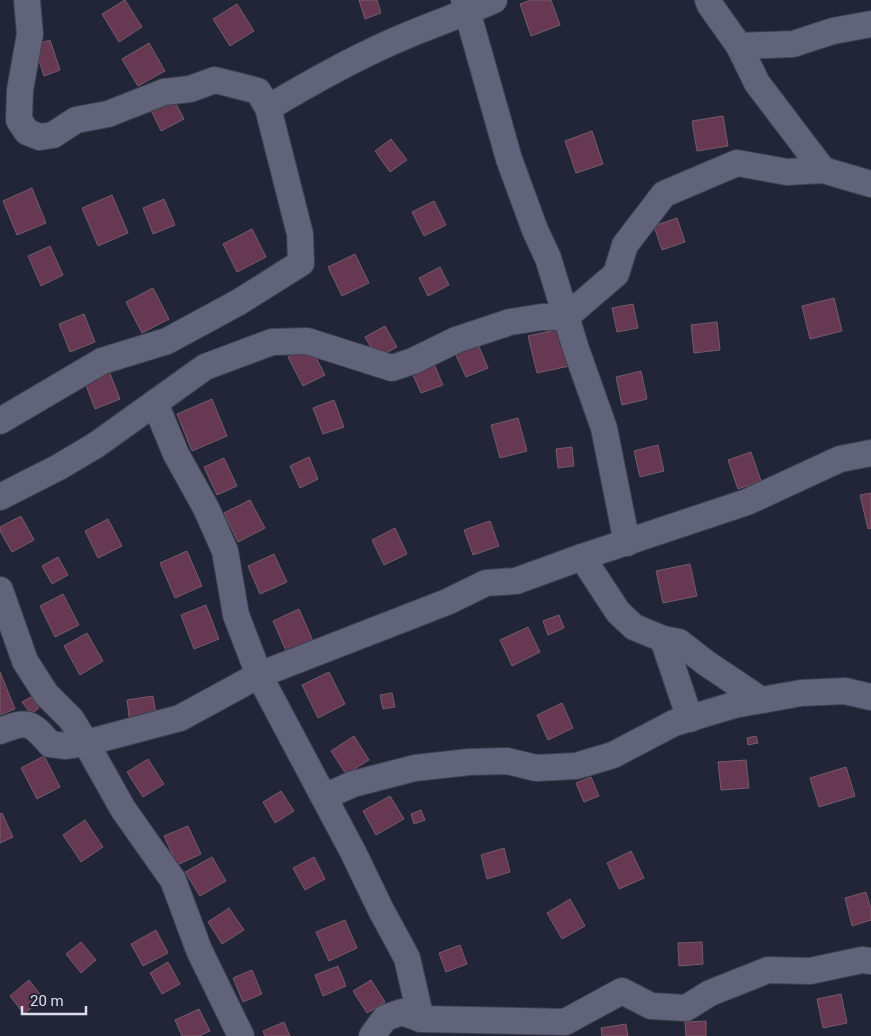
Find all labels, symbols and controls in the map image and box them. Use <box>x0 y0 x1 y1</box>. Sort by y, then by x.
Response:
scale bar <box>22 984 86 1016</box>
text: 20 m <box>30 992 64 1010</box>

